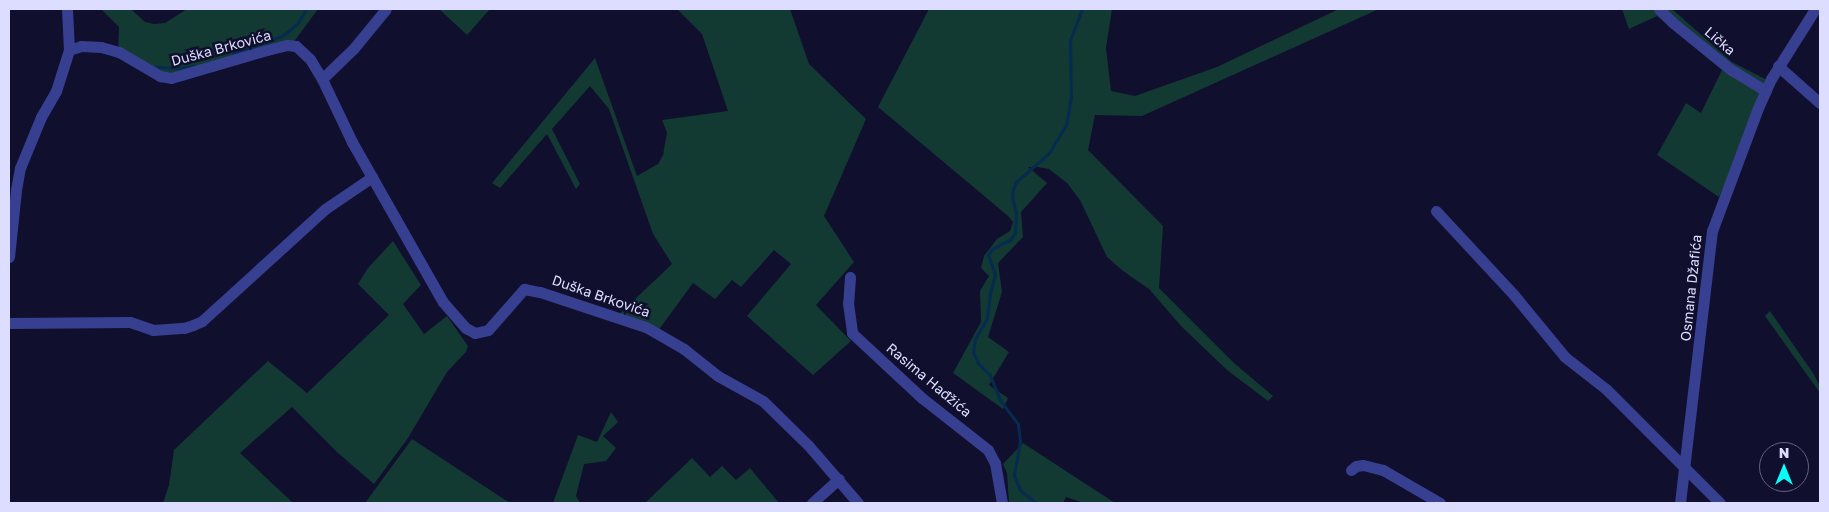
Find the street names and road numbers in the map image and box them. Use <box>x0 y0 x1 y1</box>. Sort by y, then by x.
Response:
street label: Lička <box>1701 23 1739 59</box>
street label: Duška Brkovića <box>169 27 273 69</box>
street label: Osmana Džafića <box>1677 234 1705 342</box>
street label: Duška Brkovića <box>550 271 652 321</box>
street label: Rasima Hađžića <box>883 340 975 420</box>

